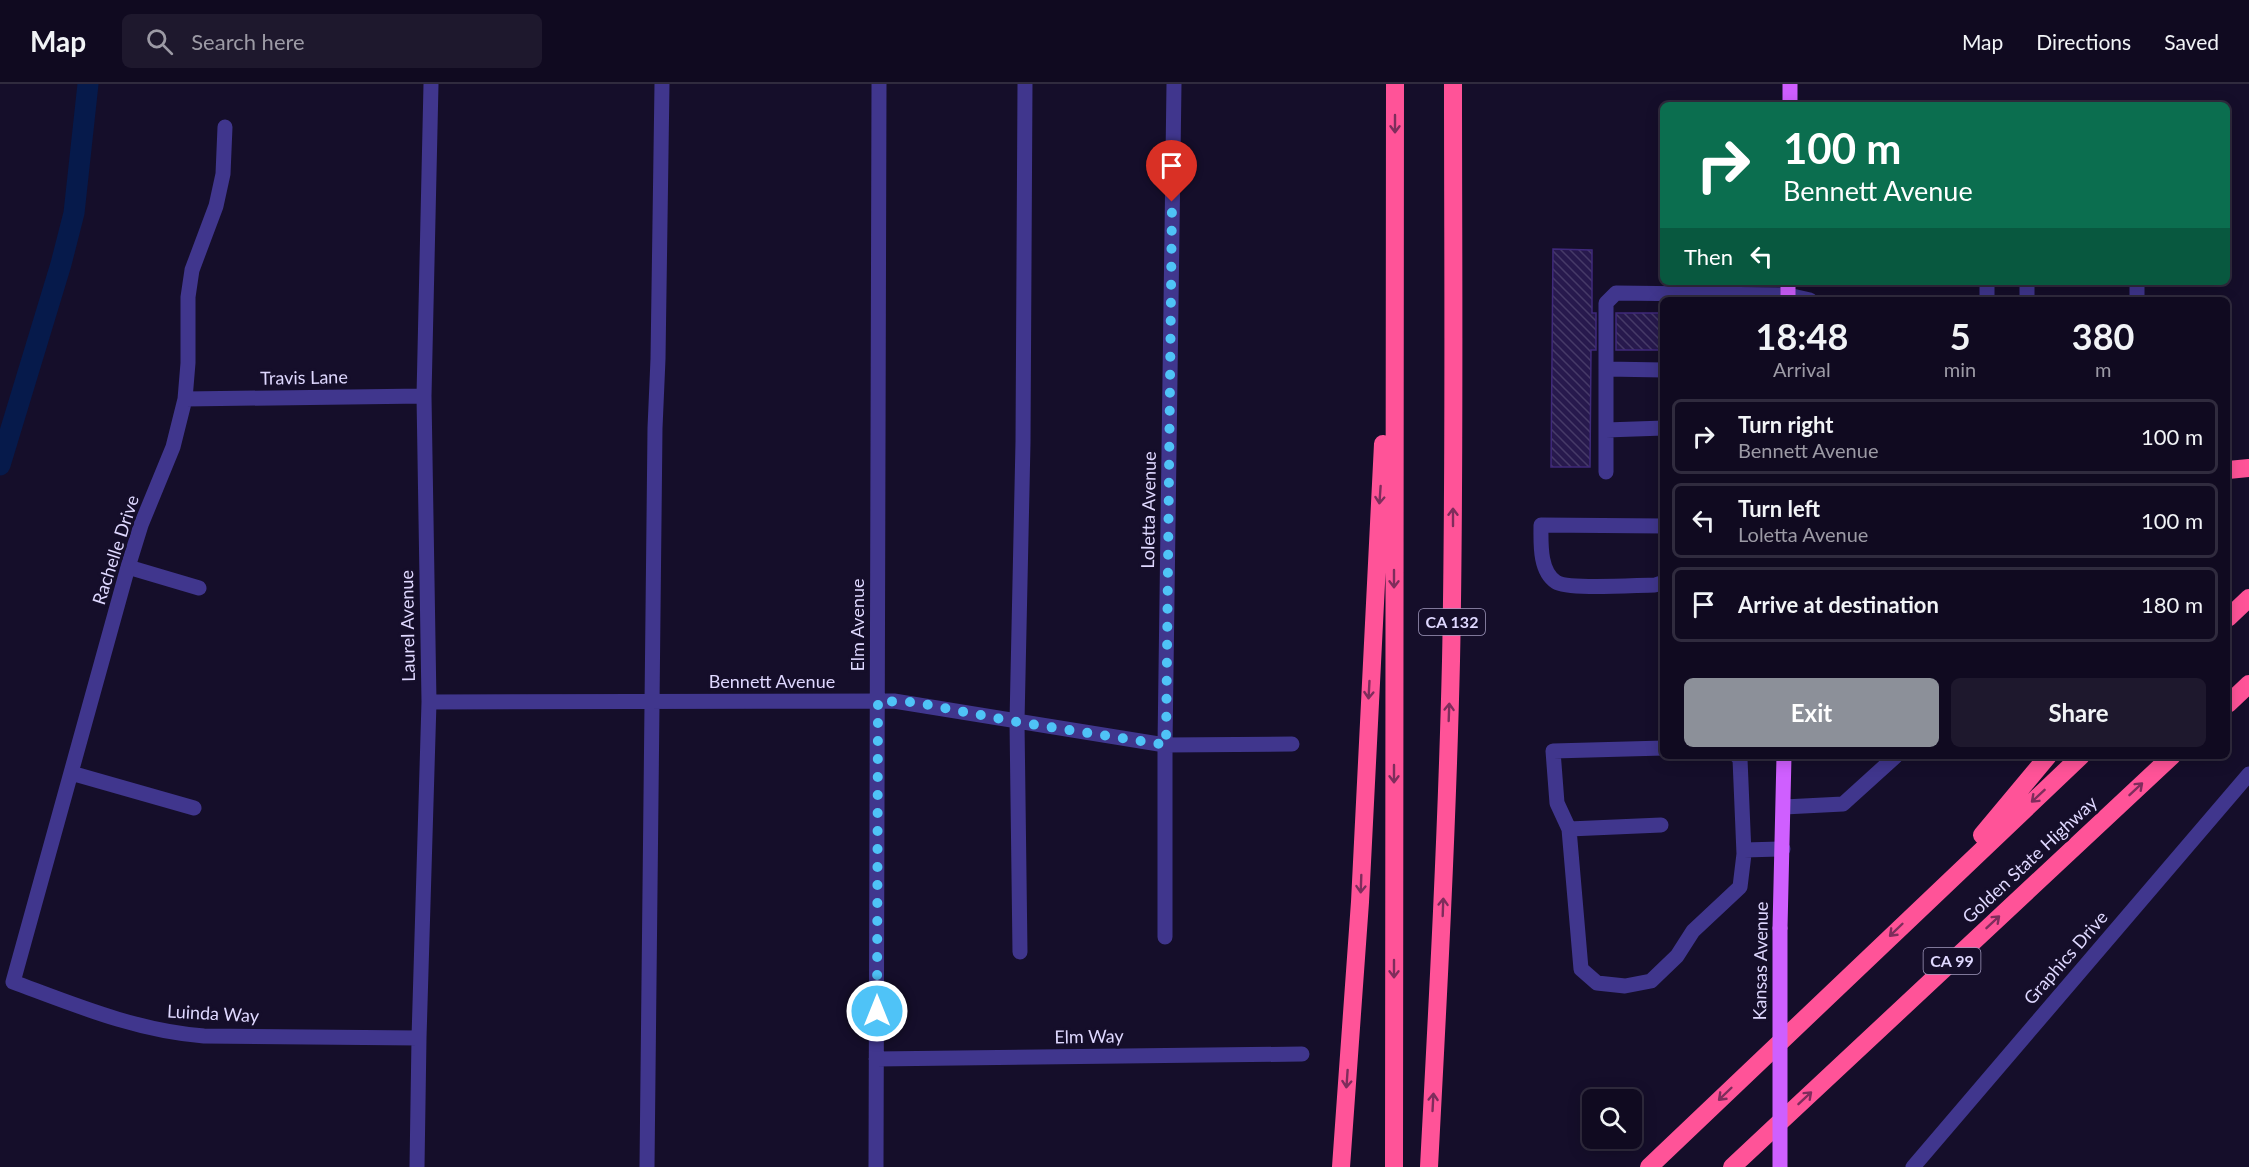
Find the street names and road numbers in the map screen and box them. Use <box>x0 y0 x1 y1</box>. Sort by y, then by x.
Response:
street label: Travis Lane <box>260 365 348 389</box>
street label: Loletta Avenue <box>1136 451 1160 569</box>
street label: Rachelle Drive <box>87 492 143 607</box>
street label: Laurel Avenue <box>395 570 419 682</box>
street label: Elm Avenue <box>846 579 868 671</box>
road number: CA 132 <box>1419 609 1485 635</box>
street label: Bennett Avenue <box>709 670 835 692</box>
street label: Golden State Highway <box>1957 791 2102 927</box>
street label: Kansas Avenue <box>1748 901 1772 1021</box>
street label: Graphics Drive <box>2019 906 2112 1009</box>
road number: CA 99 <box>1924 948 1980 974</box>
street label: Luinda Way <box>166 1000 260 1026</box>
street label: Elm Way <box>1054 1024 1125 1048</box>

